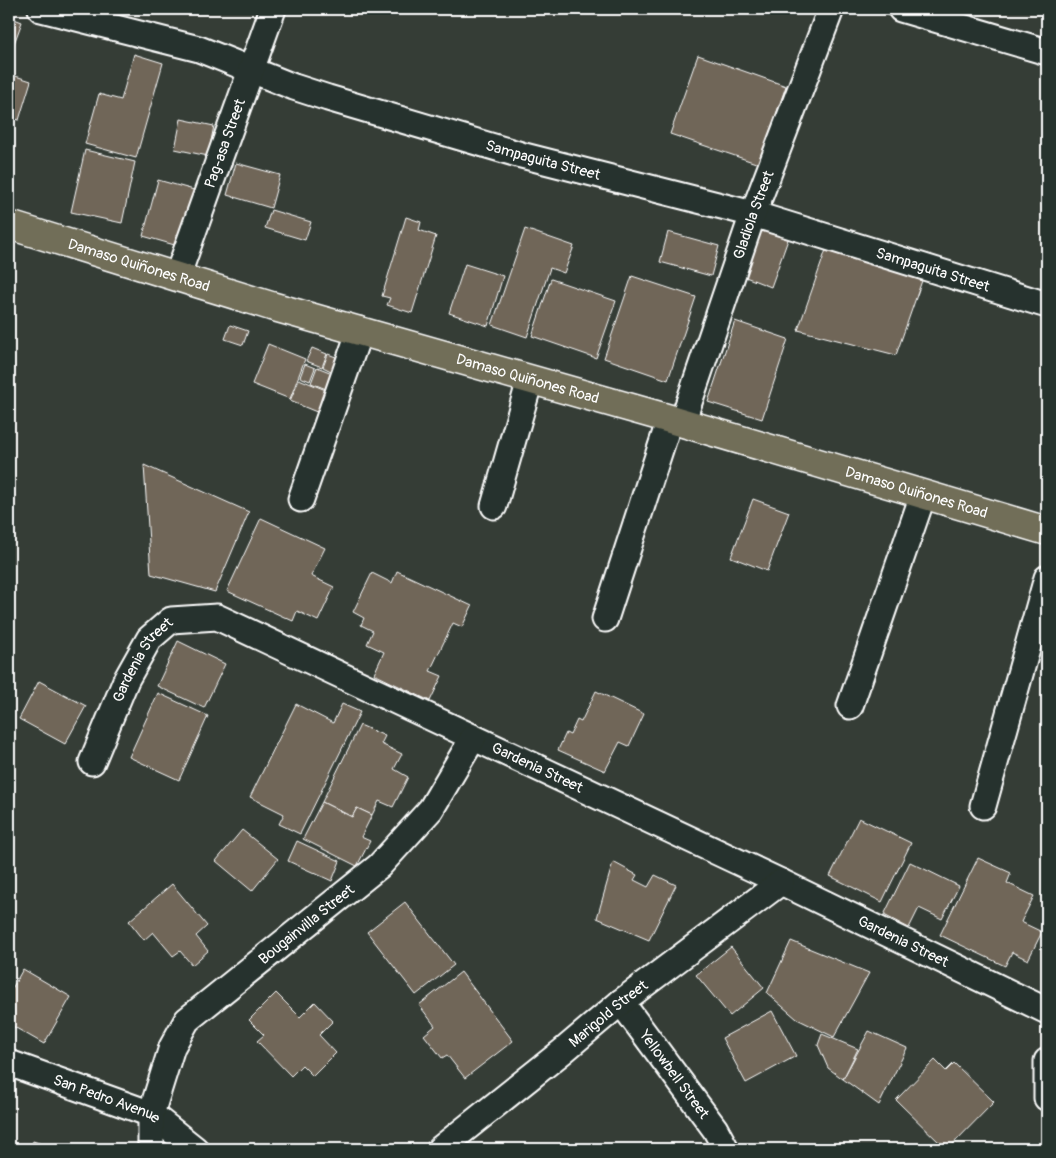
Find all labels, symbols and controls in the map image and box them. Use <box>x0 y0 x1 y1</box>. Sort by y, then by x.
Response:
street label: Pag-asa Street <box>201 95 250 191</box>
street label: Sampaguita Street <box>483 136 603 185</box>
street label: Gladiola Street <box>729 167 779 262</box>
street label: Damaso Quiñones Road <box>65 235 212 297</box>
street label: Sampaguita Street <box>874 244 993 297</box>
street label: Damaso Quiñones Road <box>454 350 601 408</box>
street label: Damaso Quiñones Road <box>843 463 990 523</box>
street label: Gardenia Street <box>109 613 178 705</box>
street label: Gardenia Street <box>488 738 587 798</box>
street label: Bougainvilla Street <box>255 880 359 969</box>
street label: Gardenia Street <box>854 912 952 972</box>
street label: Marigold Street <box>565 976 653 1052</box>
street label: Yellowbell Street <box>634 1026 714 1123</box>
street label: San Pedro Avenue <box>50 1071 164 1128</box>

